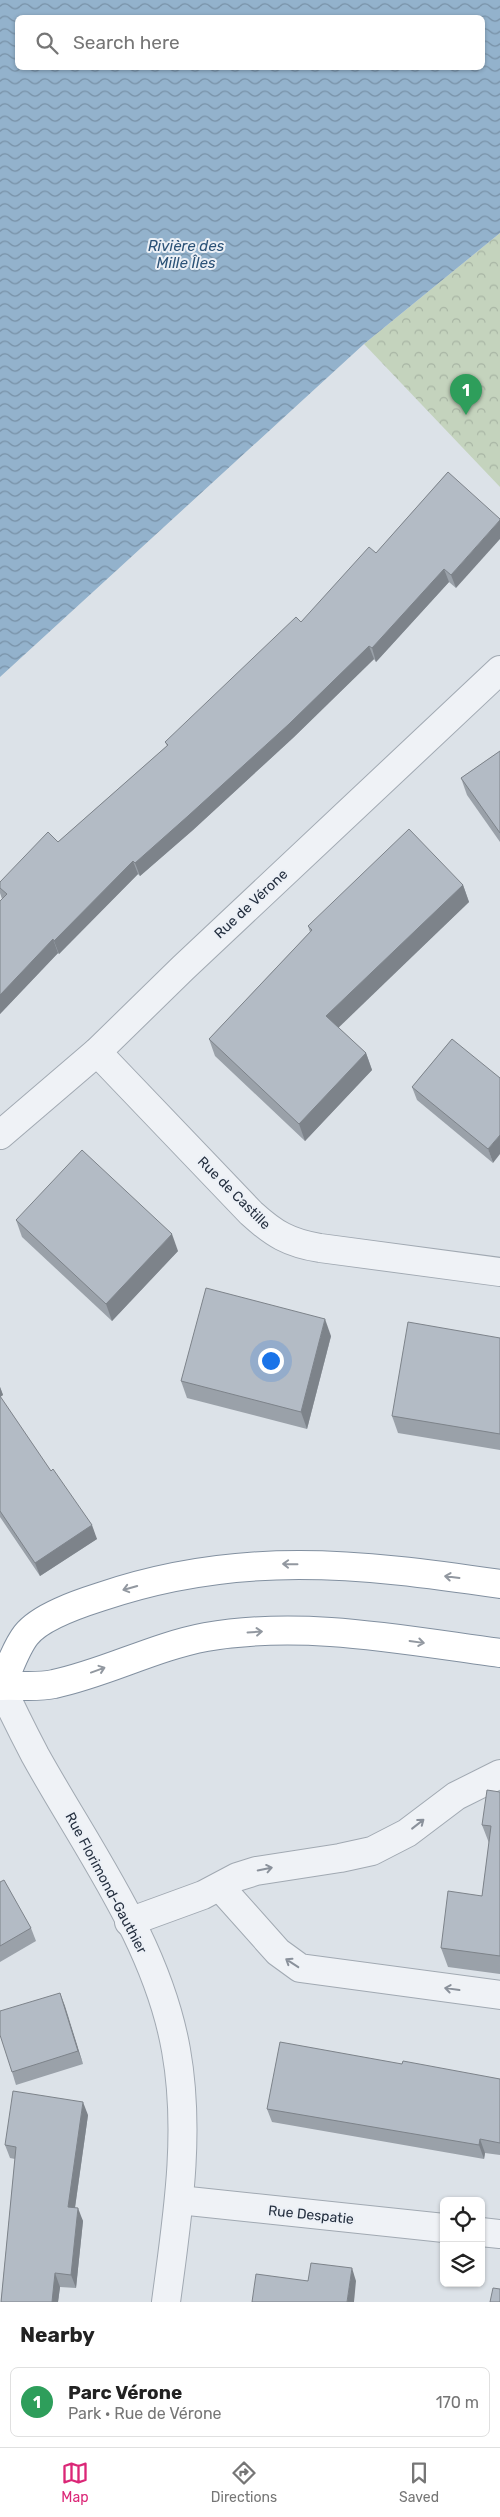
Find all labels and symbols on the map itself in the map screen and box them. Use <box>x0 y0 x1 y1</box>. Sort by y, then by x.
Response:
water label: Rivière des Mille Îles <box>148 237 225 272</box>
pin: 1 <box>450 374 482 415</box>
street label: Rue de Vérone <box>211 866 291 942</box>
street label: Rue de Castille <box>194 1153 274 1233</box>
your location <box>258 1348 284 1374</box>
one-way arrow <box>282 1559 298 1568</box>
one-way arrow <box>444 1572 460 1582</box>
one-way arrow <box>122 1583 138 1593</box>
one-way arrow <box>247 1627 263 1637</box>
one-way arrow <box>409 1637 425 1647</box>
one-way arrow <box>90 1665 105 1674</box>
street label: Rue Florimond-Gauthier <box>62 1809 151 1957</box>
one-way arrow <box>411 1819 424 1830</box>
one-way arrow <box>257 1864 273 1873</box>
one-way arrow <box>286 1957 300 1967</box>
one-way arrow <box>444 1984 460 1994</box>
street label: Rue Despatie <box>267 2202 355 2228</box>

